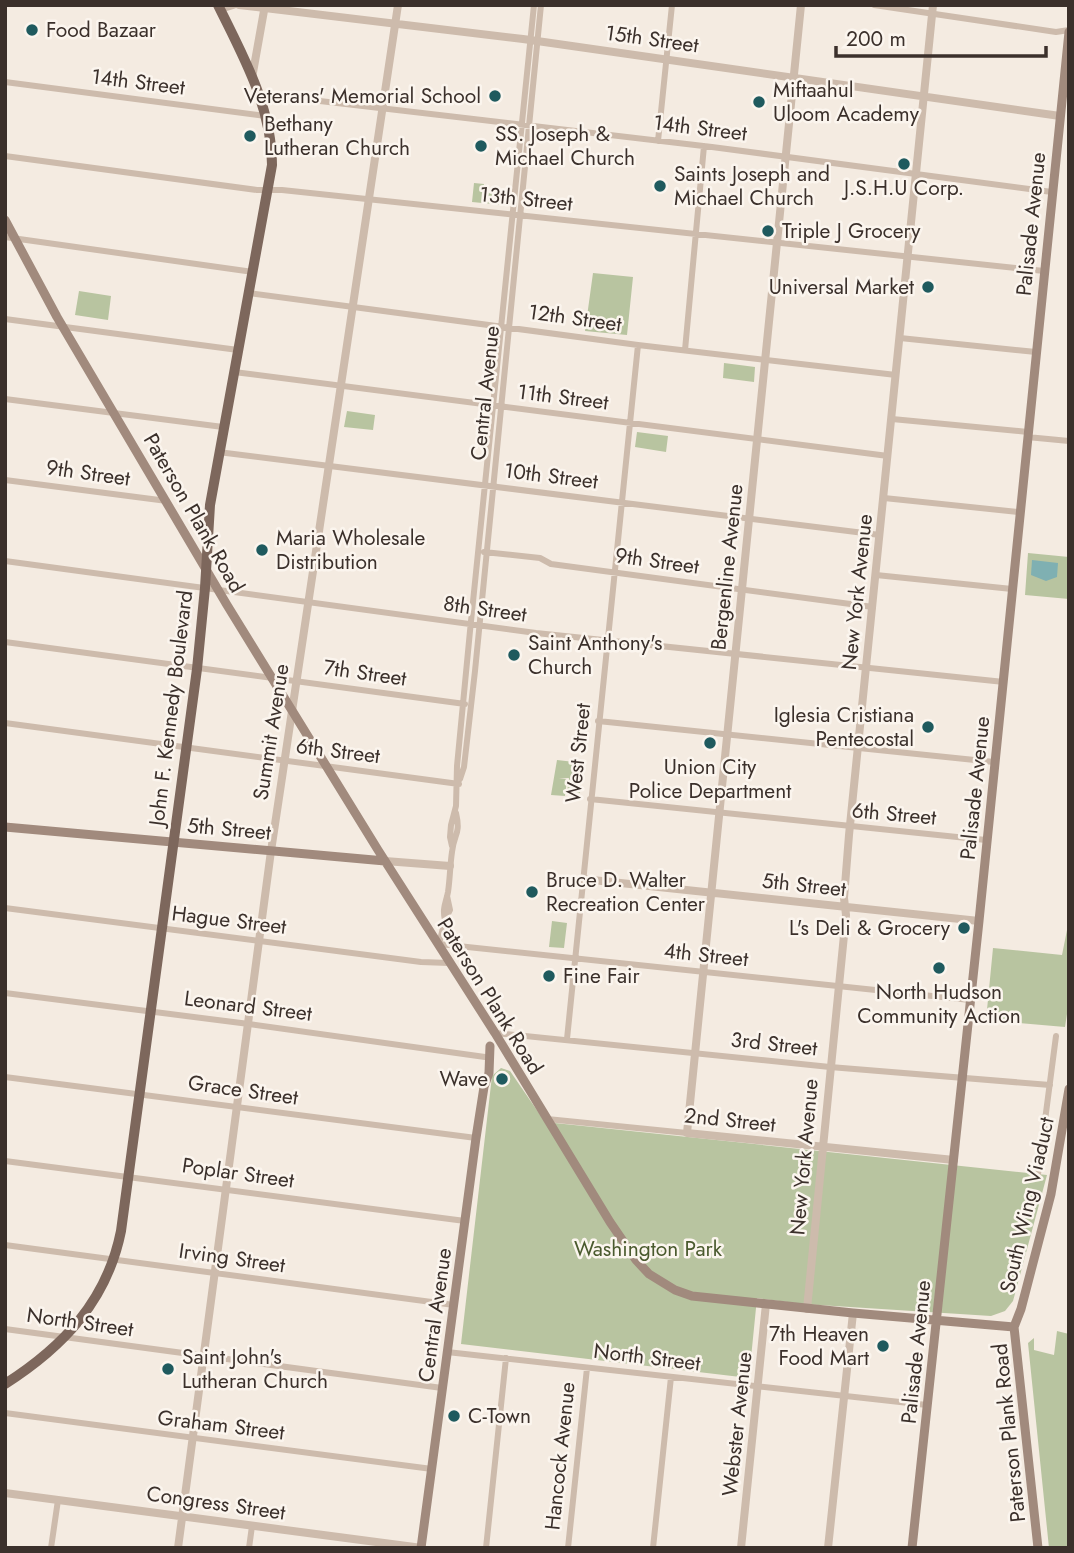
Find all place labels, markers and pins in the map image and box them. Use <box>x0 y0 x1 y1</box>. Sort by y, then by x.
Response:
place label: Food Bazaar <box>46 15 157 45</box>
marker: Food Bazaar <box>24 22 40 38</box>
place label: Miftaahul Uloom Academy <box>773 75 920 129</box>
place label: Veterans' Memorial School <box>244 81 481 111</box>
marker: Veterans' Memorial School <box>487 88 503 104</box>
marker: Miftaahul Uloom Academy <box>751 94 767 110</box>
place label: Bethany Lutheran Church <box>264 109 410 163</box>
place label: SS. Joseph & Michael Church <box>495 119 635 173</box>
marker: Bethany Lutheran Church <box>242 128 258 144</box>
marker: SS. Joseph & Michael Church <box>473 138 489 154</box>
marker: J.S.H.U Corp. <box>896 156 912 172</box>
place label: Saints Joseph and Michael Church <box>674 159 830 213</box>
place label: J.S.H.U Corp. <box>841 173 964 203</box>
marker: Saints Joseph and Michael Church <box>652 178 668 194</box>
place label: Triple J Grocery <box>782 216 921 246</box>
marker: Triple J Grocery <box>760 223 776 239</box>
place label: Universal Market <box>769 272 914 302</box>
marker: Universal Market <box>920 279 936 295</box>
place label: Maria Wholesale Distribution <box>276 523 425 577</box>
marker: Maria Wholesale Distribution <box>254 542 270 558</box>
place label: Saint Anthony's Church <box>528 628 662 682</box>
marker: Saint Anthony's Church <box>506 647 522 663</box>
place label: Iglesia Cristiana Pentecostal <box>774 700 914 754</box>
marker: Iglesia Cristiana Pentecostal <box>920 719 936 735</box>
marker: Union City Police Department <box>702 735 718 751</box>
place label: Union City Police Department <box>629 752 791 806</box>
place label: Bruce D. Walter Recreation Center <box>546 865 706 919</box>
marker: Bruce D. Walter Recreation Center <box>524 884 540 900</box>
place label: L's Deli & Grocery <box>789 913 951 943</box>
marker: L's Deli & Grocery <box>956 920 972 936</box>
marker: North Hudson Community Action <box>931 960 947 976</box>
place label: Fine Fair <box>563 961 641 991</box>
marker: Fine Fair <box>541 968 557 984</box>
place label: North Hudson Community Action <box>857 977 1021 1031</box>
place label: Wave <box>440 1064 488 1094</box>
marker: Wave <box>494 1071 510 1087</box>
place label: 7th Heaven Food Mart <box>769 1319 869 1373</box>
marker: 7th Heaven Food Mart <box>875 1338 891 1354</box>
place label: Saint John's Lutheran Church <box>182 1342 328 1396</box>
marker: Saint John's Lutheran Church <box>160 1361 176 1377</box>
place label: C-Town <box>468 1401 531 1431</box>
marker: C-Town <box>446 1408 462 1424</box>

